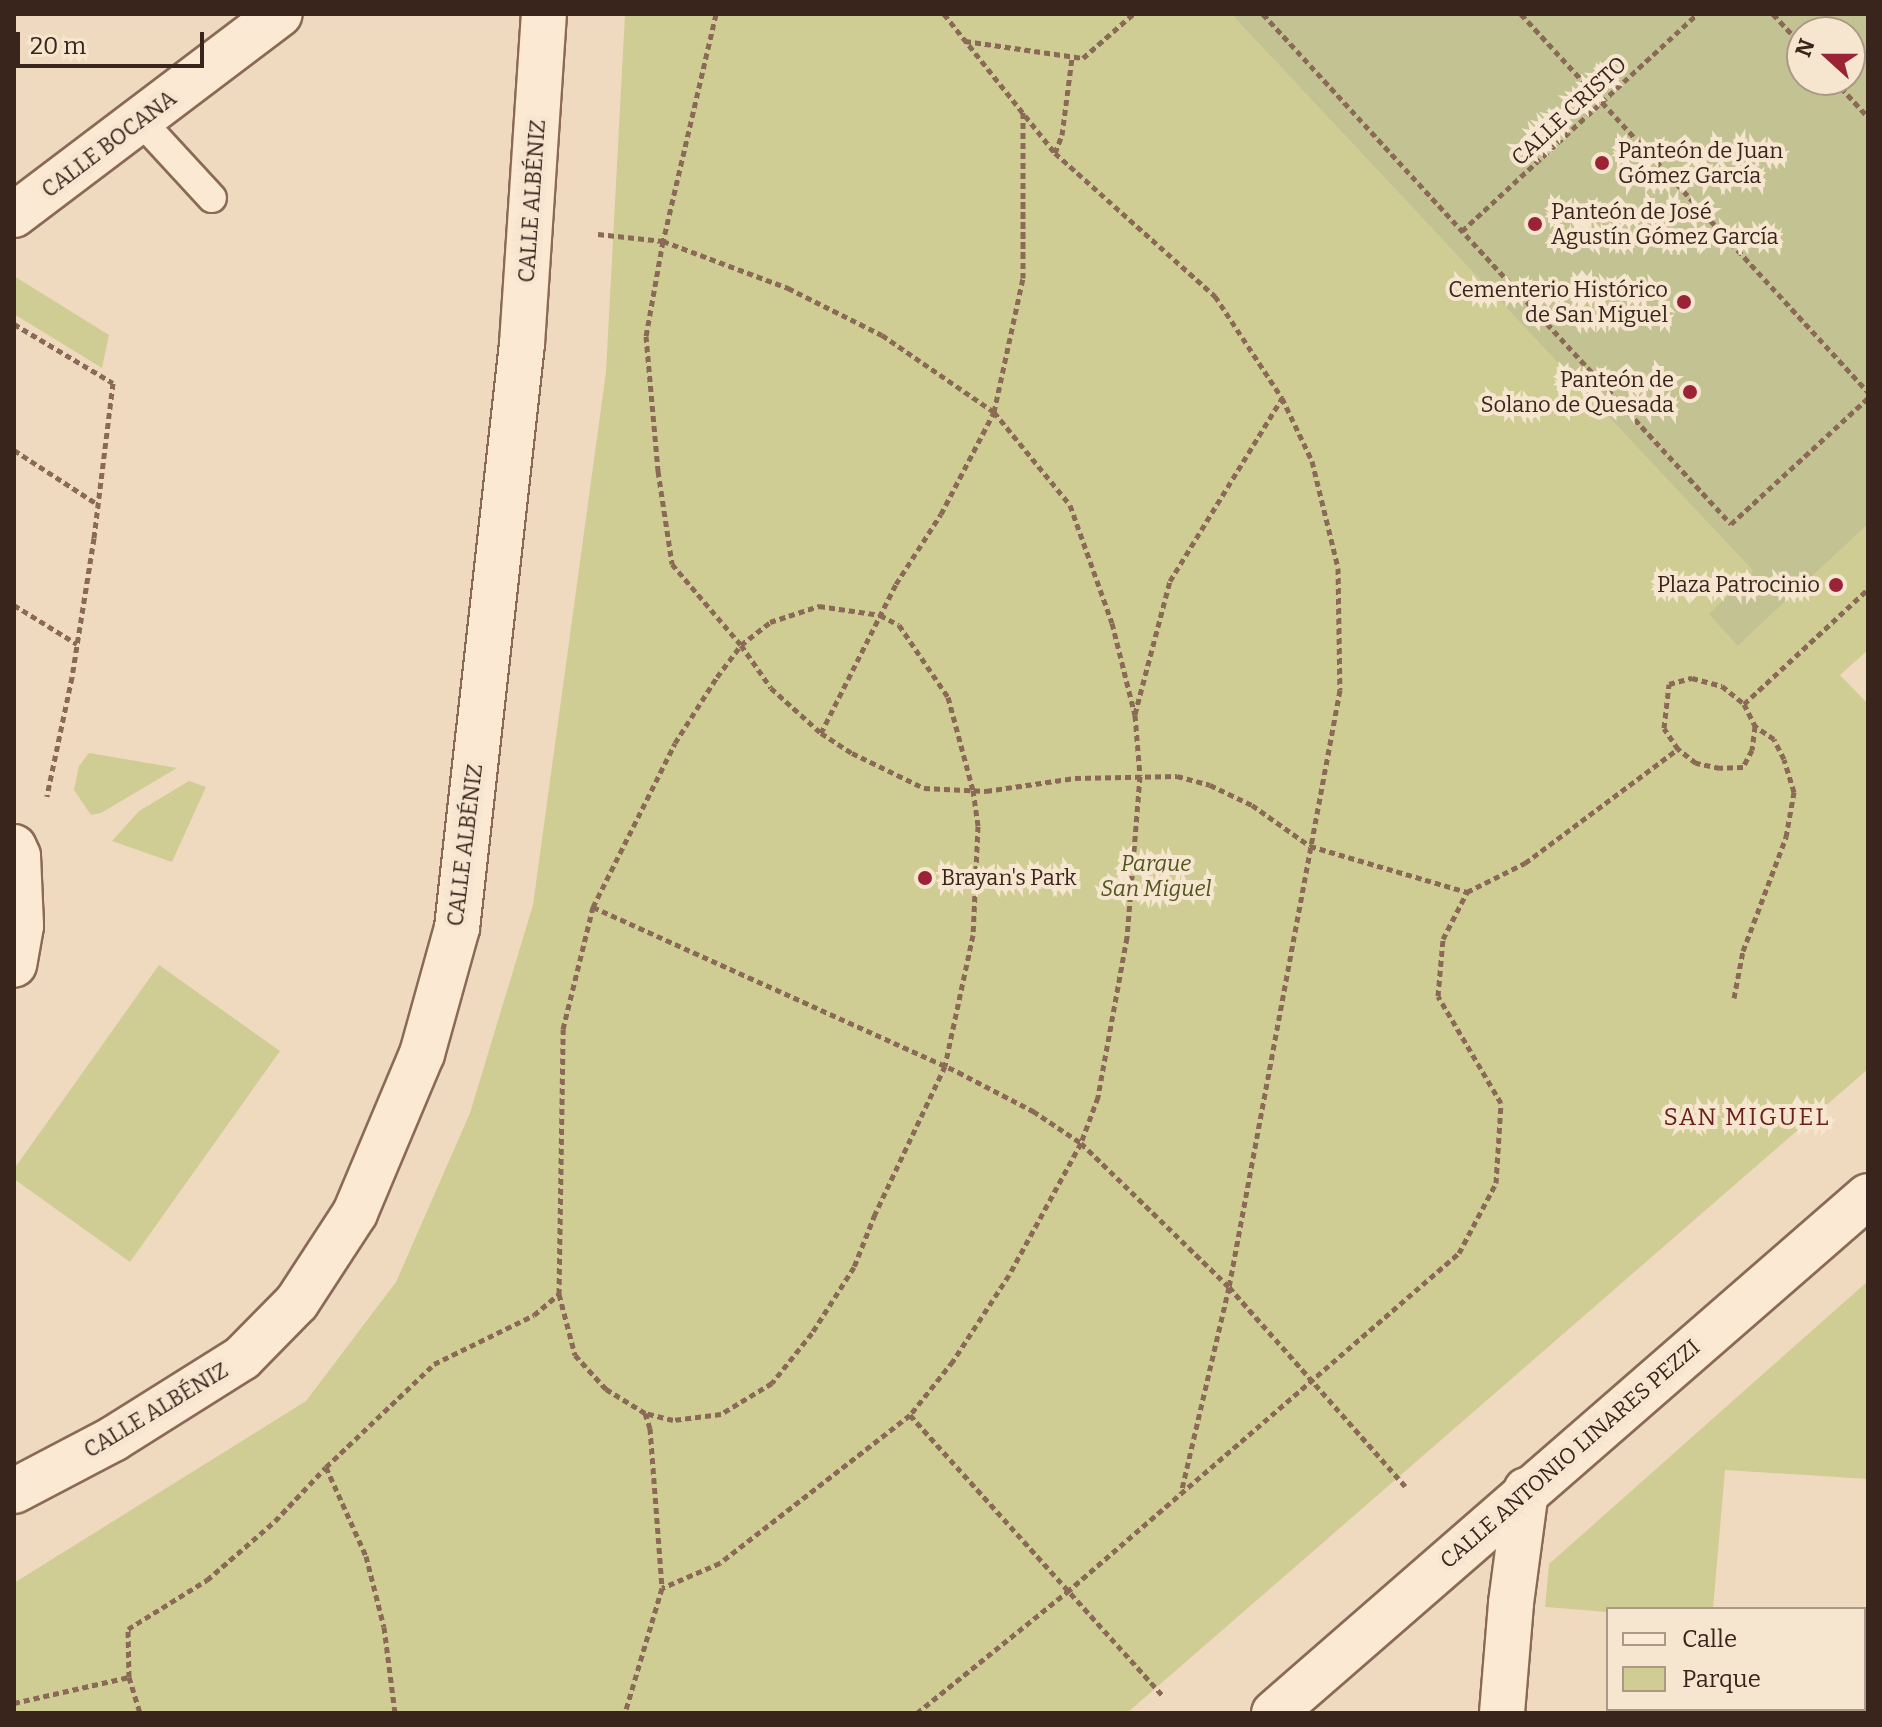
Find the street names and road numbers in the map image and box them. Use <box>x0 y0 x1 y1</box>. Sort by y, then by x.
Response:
street label: CALLE CRISTO <box>1506 51 1632 171</box>
street label: CALLE BOCANA <box>37 85 181 203</box>
street label: CALLE ALBÉNIZ <box>513 119 551 283</box>
street label: CALLE ALBÉNIZ <box>442 762 488 928</box>
street label: CALLE ANTONIO LINARES PEZZI <box>1435 1334 1705 1574</box>
street label: CALLE ALBÉNIZ <box>79 1357 233 1463</box>

